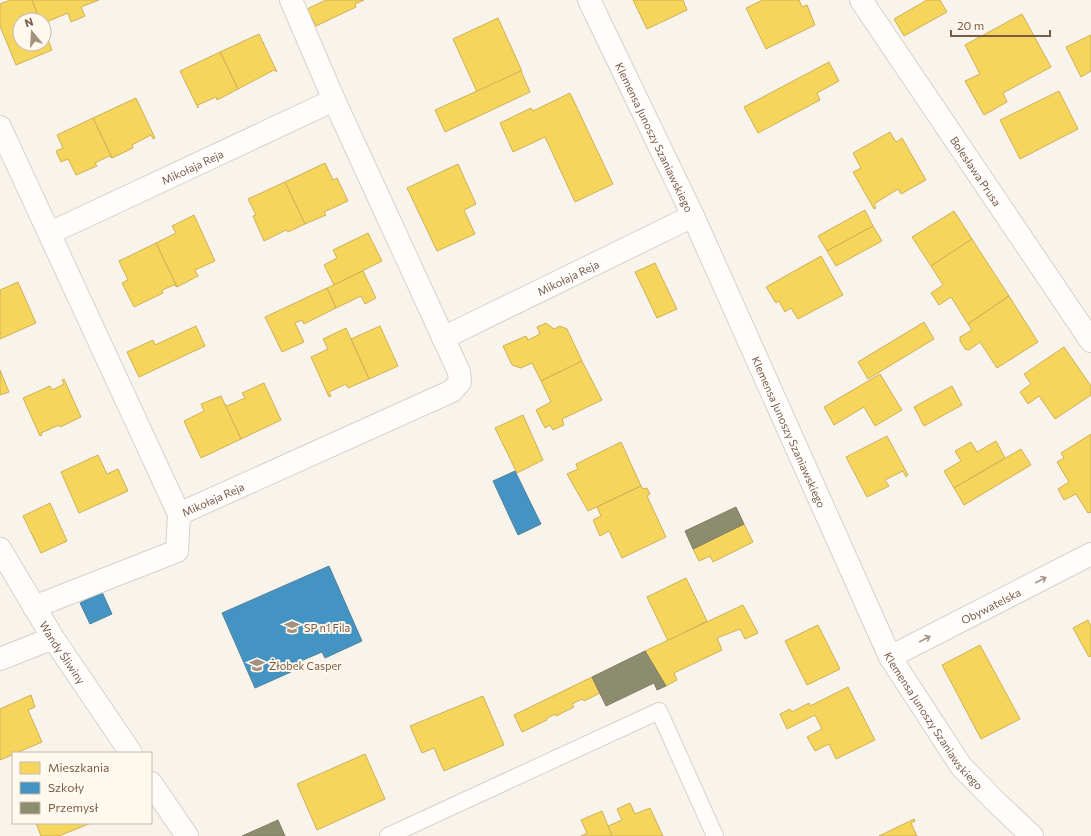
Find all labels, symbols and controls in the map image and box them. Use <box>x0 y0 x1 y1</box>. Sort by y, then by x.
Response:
north arrow <box>12 12 52 52</box>
scale bar <box>951 12 1050 38</box>
text: N <box>23 15 35 29</box>
text: 20 m <box>957 18 984 32</box>
street label: Klemensa Junoszy Szaniawskiego <box>613 60 697 214</box>
street label: Bolesława Prusa <box>948 134 1004 208</box>
street label: Mikołaja Reja <box>159 146 225 186</box>
street label: Mikołaja Reja <box>535 257 601 298</box>
street label: Klemensa Junoszy Szaniawskiego <box>750 354 829 510</box>
street label: Mikołaja Reja <box>180 479 246 518</box>
one-way arrow <box>1034 576 1046 583</box>
street label: Obywatelska <box>959 585 1023 626</box>
street label: Wandy Śliwiny <box>38 618 89 686</box>
school or university icon: SP n1 Fila <box>283 618 301 636</box>
place label: SP n1 Fila <box>304 621 350 634</box>
one-way arrow <box>919 635 931 642</box>
street label: Klemensa Junoszy Szaniawskiego <box>882 650 986 792</box>
school or university icon: Żłobek Casper <box>248 656 266 674</box>
place label: Żłobek Casper <box>269 658 342 672</box>
legend <box>12 752 152 824</box>
text: Mieszkania <box>48 760 109 774</box>
text: Szkoły <box>48 780 84 794</box>
text: Przemysł <box>48 800 99 814</box>

